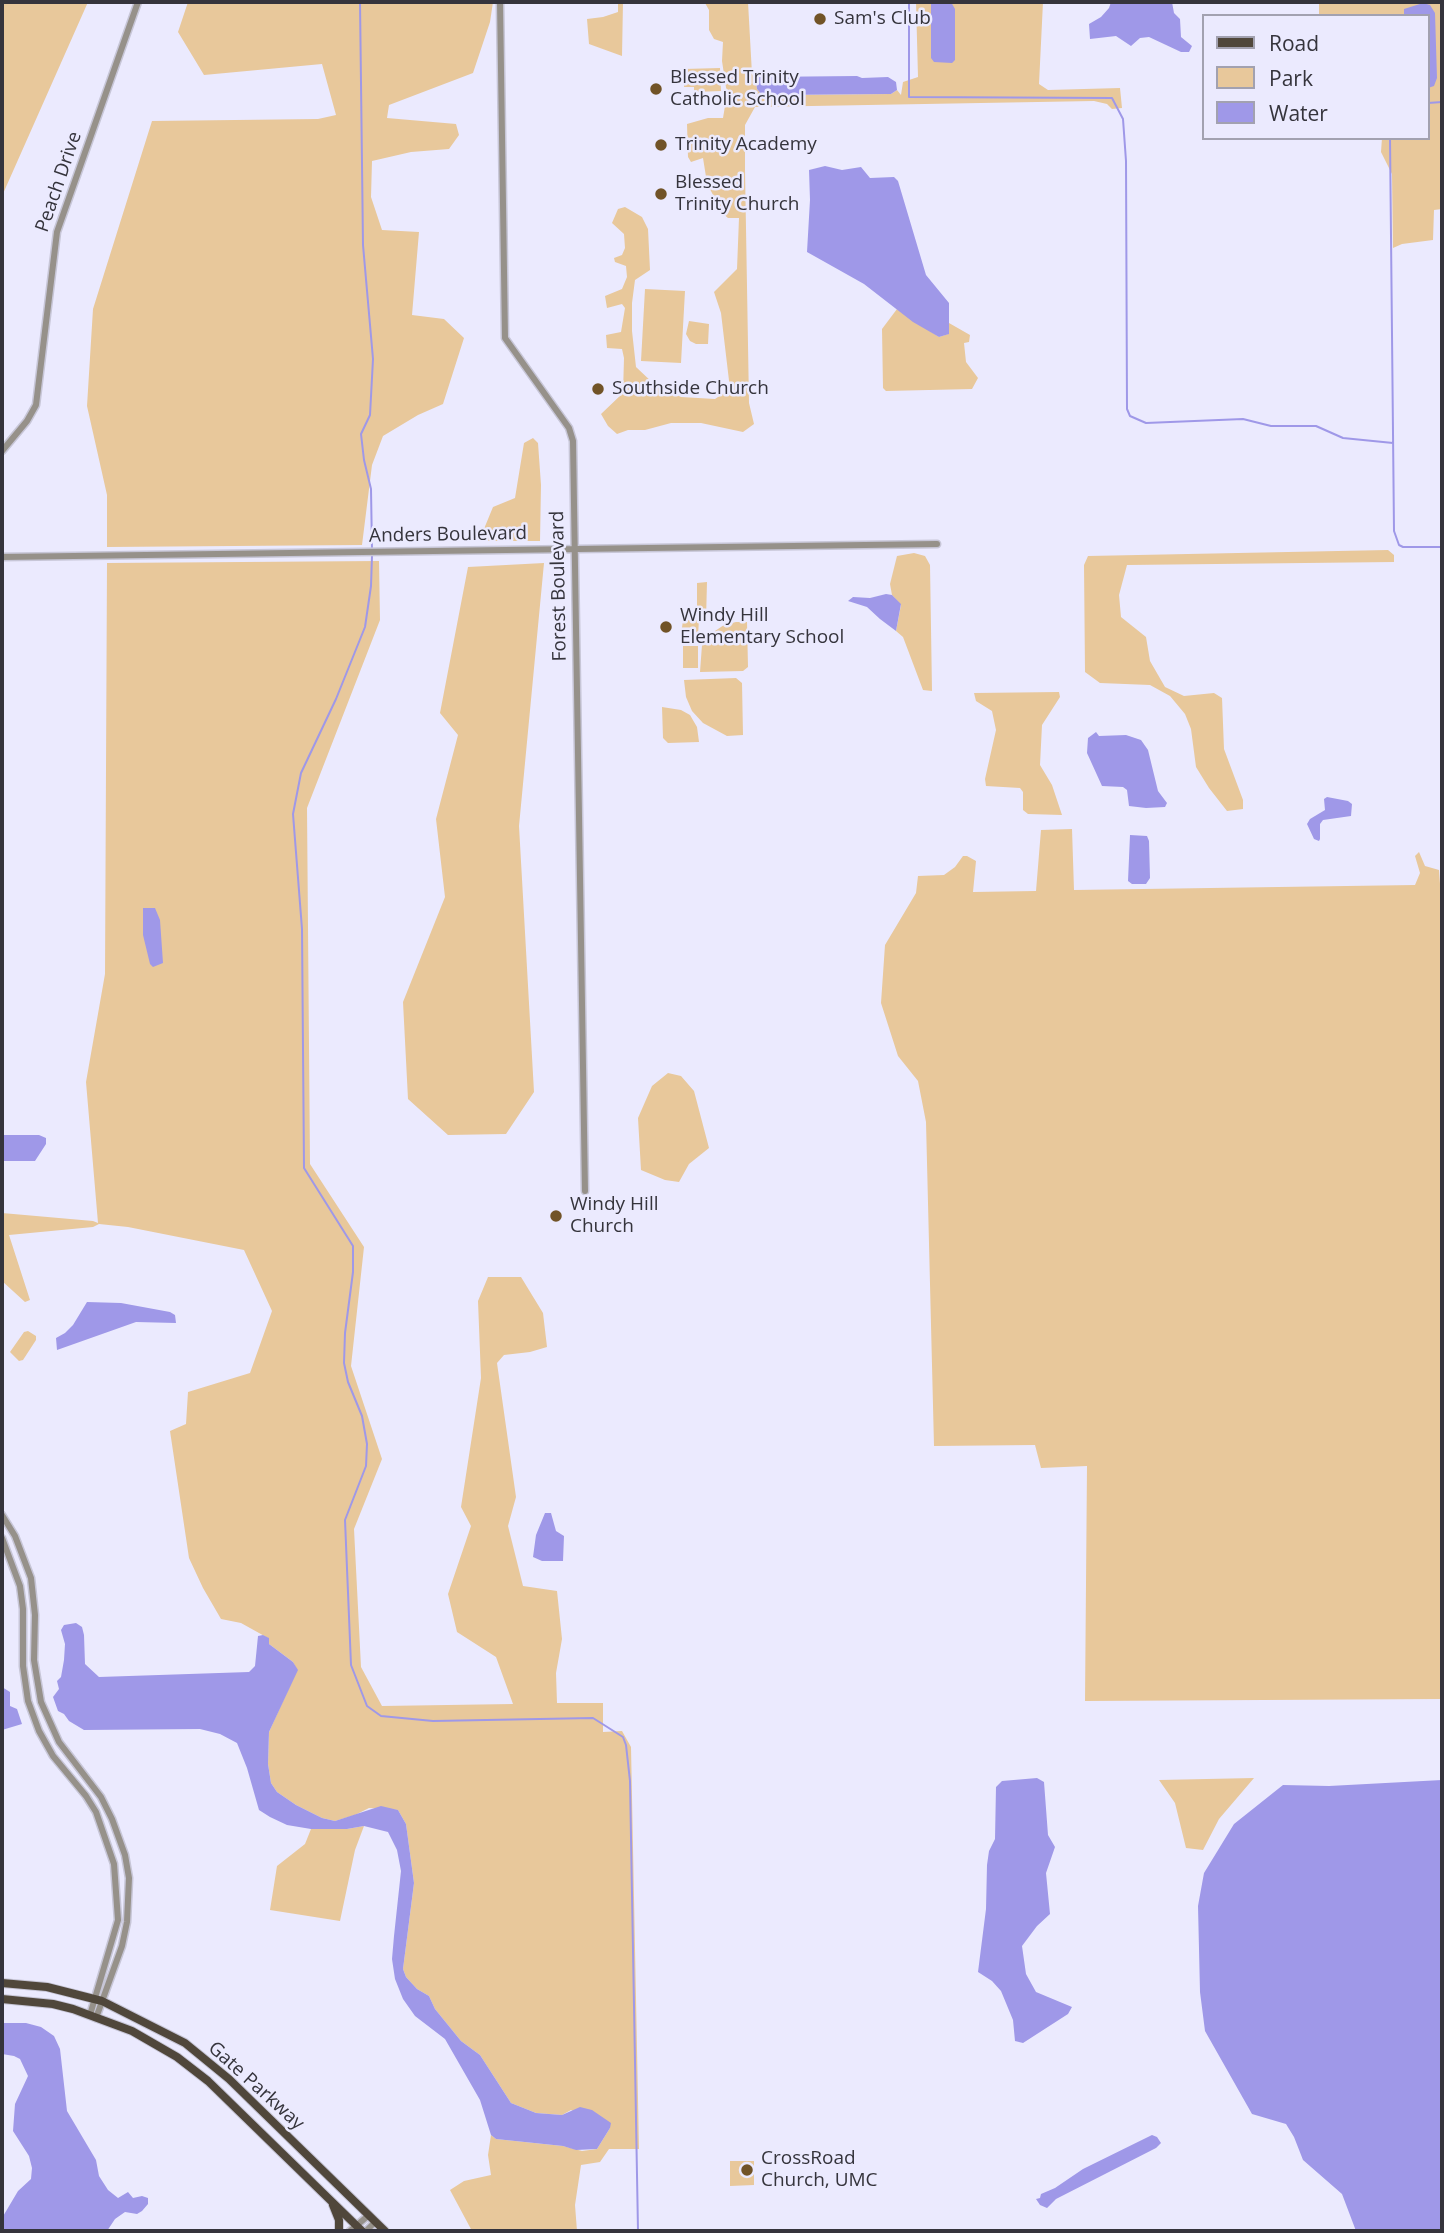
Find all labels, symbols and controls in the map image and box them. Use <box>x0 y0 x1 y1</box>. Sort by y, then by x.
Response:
place label: Sam's Club <box>834 8 931 30</box>
marker: Sam's Club <box>812 11 828 27</box>
legend <box>1202 14 1430 140</box>
text: Road <box>1269 29 1319 57</box>
text: Park <box>1269 64 1313 92</box>
place label: Blessed Trinity Catholic School <box>670 67 805 111</box>
marker: Blessed Trinity Catholic School <box>648 81 664 97</box>
text: Water <box>1269 99 1328 127</box>
street label: Peach Drive <box>31 129 87 235</box>
place label: Trinity Academy <box>675 134 817 156</box>
marker: Trinity Academy <box>653 137 669 153</box>
place label: Blessed Trinity Church <box>675 172 799 216</box>
marker: Blessed Trinity Church <box>653 186 669 202</box>
place label: Southside Church <box>612 378 769 400</box>
marker: Southside Church <box>590 381 606 397</box>
street label: Forest Boulevard <box>546 510 572 662</box>
street label: Anders Boulevard <box>369 522 527 548</box>
place label: Windy Hill Elementary School <box>680 605 844 649</box>
marker: Windy Hill Elementary School <box>658 619 674 635</box>
place label: Windy Hill Church <box>570 1194 658 1238</box>
marker: Windy Hill Church <box>548 1208 564 1224</box>
street label: Gate Parkway <box>203 2037 309 2135</box>
place label: CrossRoad Church, UMC <box>761 2148 878 2192</box>
marker: CrossRoad Church, UMC <box>739 2162 755 2178</box>

